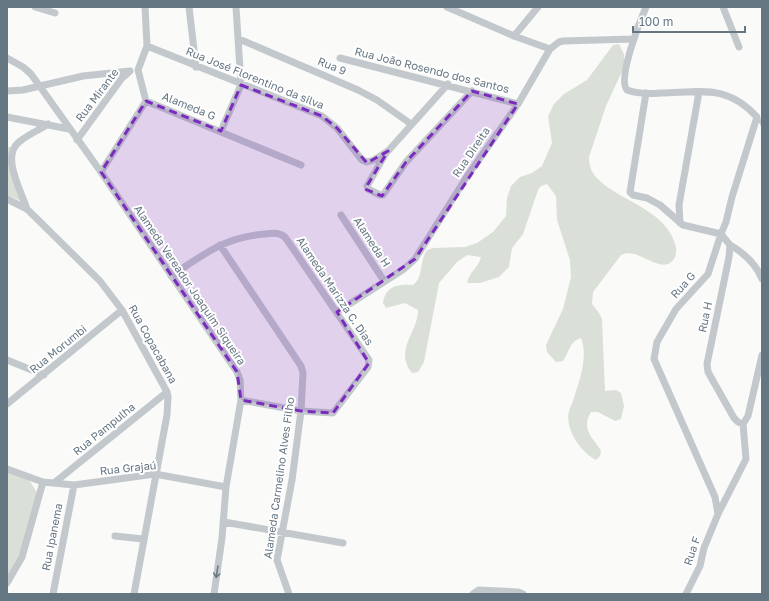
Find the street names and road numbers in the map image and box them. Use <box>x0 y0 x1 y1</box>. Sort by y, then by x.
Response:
street label: Rua José Florentino da silva <box>184 44 326 111</box>
street label: Rua João Rosendo dos Santos <box>353 44 511 95</box>
street label: Rua 9 <box>316 54 348 77</box>
street label: Rua Mirante <box>72 66 121 124</box>
street label: Alameda G <box>161 89 218 122</box>
street label: Rua Direita <box>449 124 492 179</box>
street label: Alameda Vereador Joaquim Siqueira <box>132 202 249 367</box>
street label: Alameda H <box>351 214 393 269</box>
street label: Alameda Marizza C. Dias <box>294 234 377 348</box>
street label: Rua G <box>668 269 698 300</box>
street label: Rua H <box>695 300 714 334</box>
street label: Rua Copacabana <box>126 302 180 385</box>
street label: Rua Morumbi <box>27 322 89 375</box>
street label: Alameda Carmelino Alves Filho <box>261 396 296 560</box>
street label: Rua Pampulha <box>70 400 137 458</box>
street label: Rua Grajaú <box>99 458 157 477</box>
street label: Rua Ipanema <box>39 502 64 572</box>
street label: Rua F <box>681 534 703 567</box>

